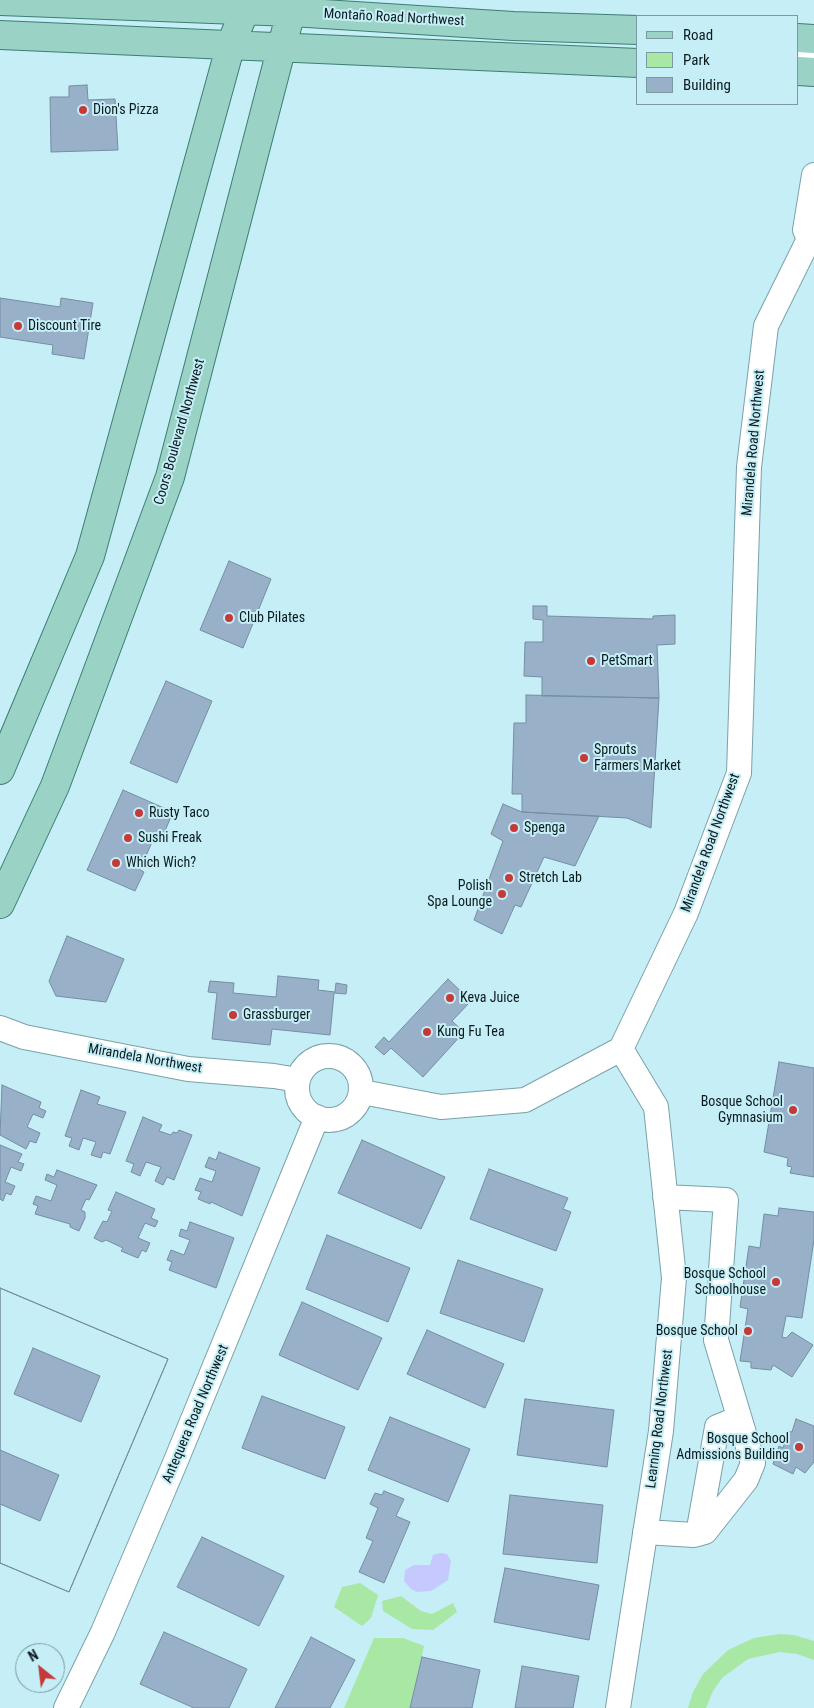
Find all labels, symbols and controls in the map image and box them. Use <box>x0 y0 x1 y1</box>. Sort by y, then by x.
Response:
street label: Montaño Road Northwest <box>323 6 465 30</box>
legend <box>636 15 799 105</box>
text: Road <box>683 26 713 44</box>
text: Park <box>683 51 710 69</box>
text: Building <box>683 76 731 94</box>
place label: Dion's Pizza <box>93 102 159 118</box>
marker: Dion's Pizza <box>77 104 89 116</box>
place label: Discount Tire <box>28 318 101 334</box>
marker: Discount Tire <box>12 320 24 332</box>
street label: Coors Boulevard Northwest <box>151 357 209 507</box>
street label: Mirandela Road Northwest <box>739 369 769 517</box>
place label: Club Pilates <box>239 610 305 626</box>
marker: Club Pilates <box>223 612 235 624</box>
place label: PetSmart <box>601 653 653 669</box>
marker: PetSmart <box>585 655 597 667</box>
place label: Sprouts Farmers Market <box>594 742 681 774</box>
marker: Sprouts Farmers Market <box>578 752 590 764</box>
street label: Mirandela Road Northwest <box>678 771 744 915</box>
place label: Rusty Taco <box>149 805 209 821</box>
marker: Rusty Taco <box>133 807 145 819</box>
place label: Spenga <box>524 820 565 836</box>
marker: Spenga <box>508 822 520 834</box>
place label: Sushi Freak <box>138 830 202 846</box>
marker: Sushi Freak <box>122 832 134 844</box>
place label: Which Wich? <box>126 855 196 871</box>
marker: Which Wich? <box>110 857 122 869</box>
place label: Stretch Lab <box>519 870 582 886</box>
marker: Stretch Lab <box>503 872 515 884</box>
place label: Polish Spa Lounge <box>427 878 492 910</box>
marker: Polish Spa Lounge <box>496 888 508 900</box>
place label: Keva Juice <box>460 990 520 1006</box>
marker: Keva Juice <box>444 992 456 1004</box>
place label: Grassburger <box>243 1007 310 1023</box>
marker: Grassburger <box>227 1009 239 1021</box>
place label: Kung Fu Tea <box>437 1024 505 1040</box>
marker: Kung Fu Tea <box>421 1026 433 1038</box>
street label: Mirandela Northwest <box>87 1041 203 1077</box>
place label: Bosque School Gymnasium <box>701 1094 783 1126</box>
marker: Bosque School Gymnasium <box>787 1104 799 1116</box>
place label: Bosque School Schoolhouse <box>684 1266 766 1298</box>
marker: Bosque School Schoolhouse <box>770 1276 782 1288</box>
place label: Bosque School <box>656 1323 738 1339</box>
marker: Bosque School <box>742 1325 754 1337</box>
street label: Antequera Road Northwest <box>159 1342 233 1486</box>
street label: Learning Road Northwest <box>643 1349 677 1489</box>
place label: Bosque School Admissions Building <box>676 1431 789 1464</box>
marker: Bosque School Admissions Building <box>793 1441 805 1453</box>
north arrow <box>15 1643 65 1693</box>
text: N <box>26 1647 41 1665</box>

